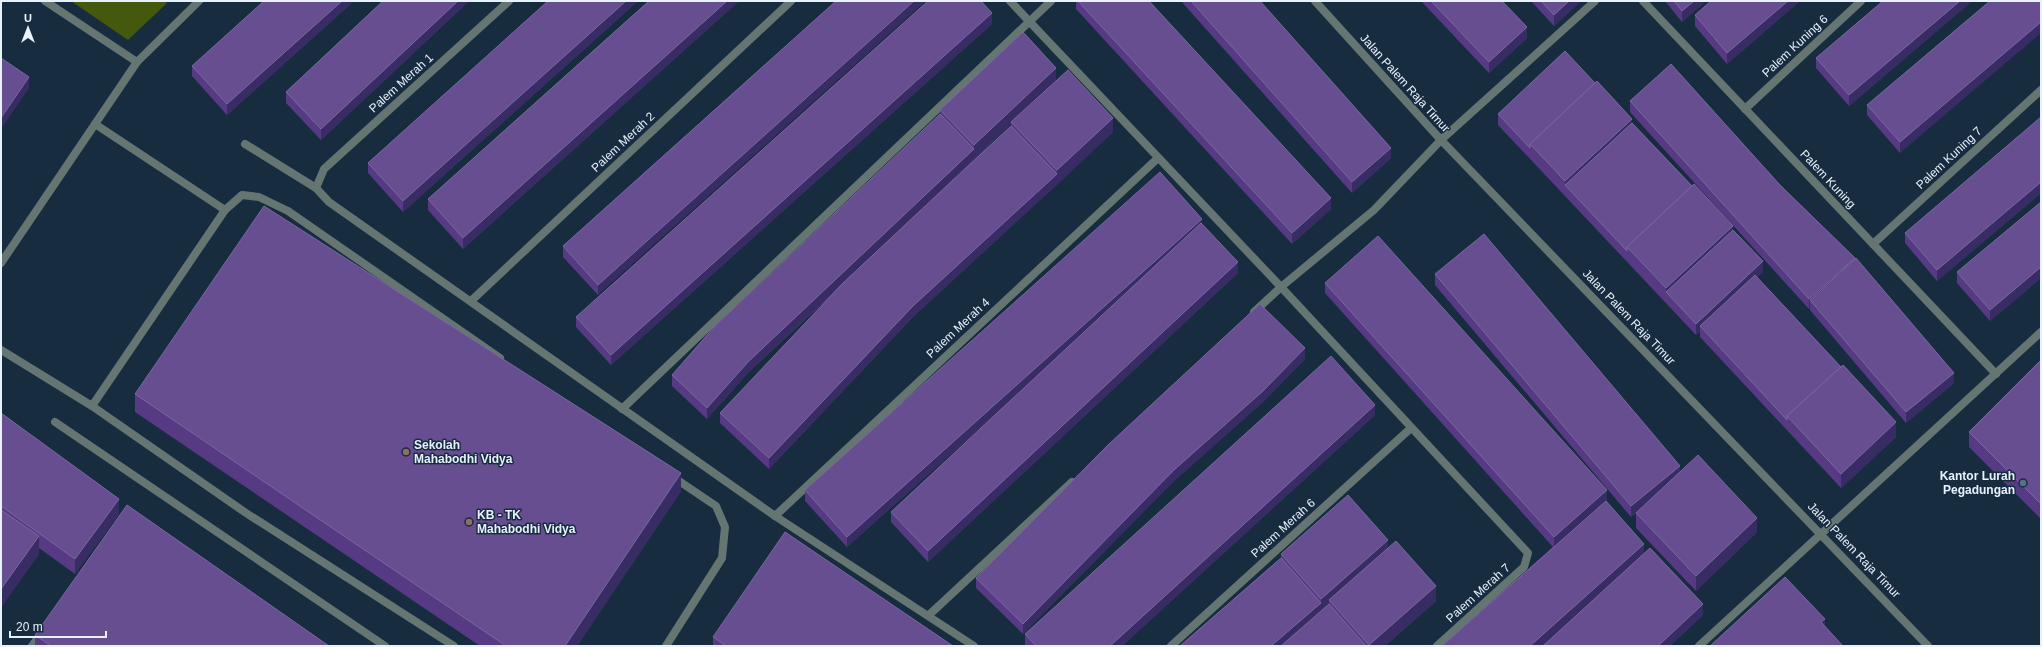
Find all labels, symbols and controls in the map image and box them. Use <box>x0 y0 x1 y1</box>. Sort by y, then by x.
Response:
north arrow <box>8 8 48 48</box>
text: U <box>24 12 32 24</box>
street label: Palem Kuning 6 <box>1759 12 1831 80</box>
street label: Jalan Palem Raja Timur <box>1357 31 1453 135</box>
street label: Palem Merah 1 <box>366 50 436 115</box>
street label: Palem Merah 2 <box>588 109 658 175</box>
street label: Palem Kuning 7 <box>1913 124 1985 192</box>
street label: Palem Kuning <box>1797 147 1859 211</box>
street label: Jalan Palem Raja Timur <box>1580 266 1678 368</box>
street label: Palem Merah 4 <box>923 295 993 361</box>
place label: Sekolah Mahabodhi Vidya <box>414 438 513 466</box>
marker: Sekolah Mahabodhi Vidya <box>401 447 411 457</box>
place label: Kantor Lurah Pegadungan <box>1940 469 2015 497</box>
marker: Kantor Lurah Pegadungan <box>2018 478 2028 488</box>
street label: Palem Merah 6 <box>1248 495 1318 560</box>
street label: Jalan Palem Raja Timur <box>1805 499 1903 601</box>
place label: KB - TK Mahabodhi Vidya <box>477 508 576 536</box>
marker: KB - TK Mahabodhi Vidya <box>464 517 474 527</box>
street label: Palem Merah 7 <box>1443 560 1513 625</box>
scale bar <box>10 613 106 639</box>
text: 20 m <box>16 620 43 634</box>

